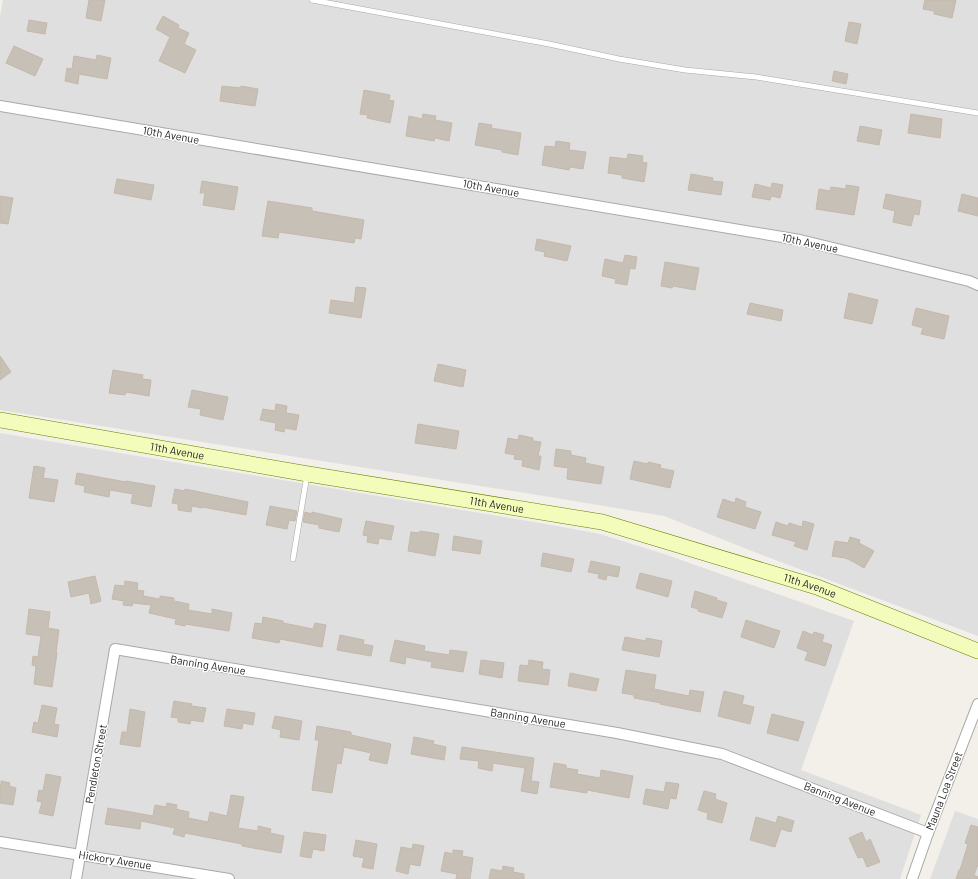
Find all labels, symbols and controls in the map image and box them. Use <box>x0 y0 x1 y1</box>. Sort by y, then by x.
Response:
street label: 10th Avenue <box>142 123 200 146</box>
street label: 10th Avenue <box>462 176 520 199</box>
street label: 10th Avenue <box>781 230 840 255</box>
street label: 11th Avenue <box>149 439 206 462</box>
street label: 11th Avenue <box>469 493 525 515</box>
street label: 11th Avenue <box>782 570 839 600</box>
street label: Banning Avenue <box>169 652 247 677</box>
street label: Banning Avenue <box>489 705 567 730</box>
street label: Pendleton Street <box>82 723 109 805</box>
street label: Mauna Loa Street <box>923 750 965 832</box>
street label: Banning Avenue <box>802 779 878 818</box>
street label: Hickory Avenue <box>78 847 153 872</box>

